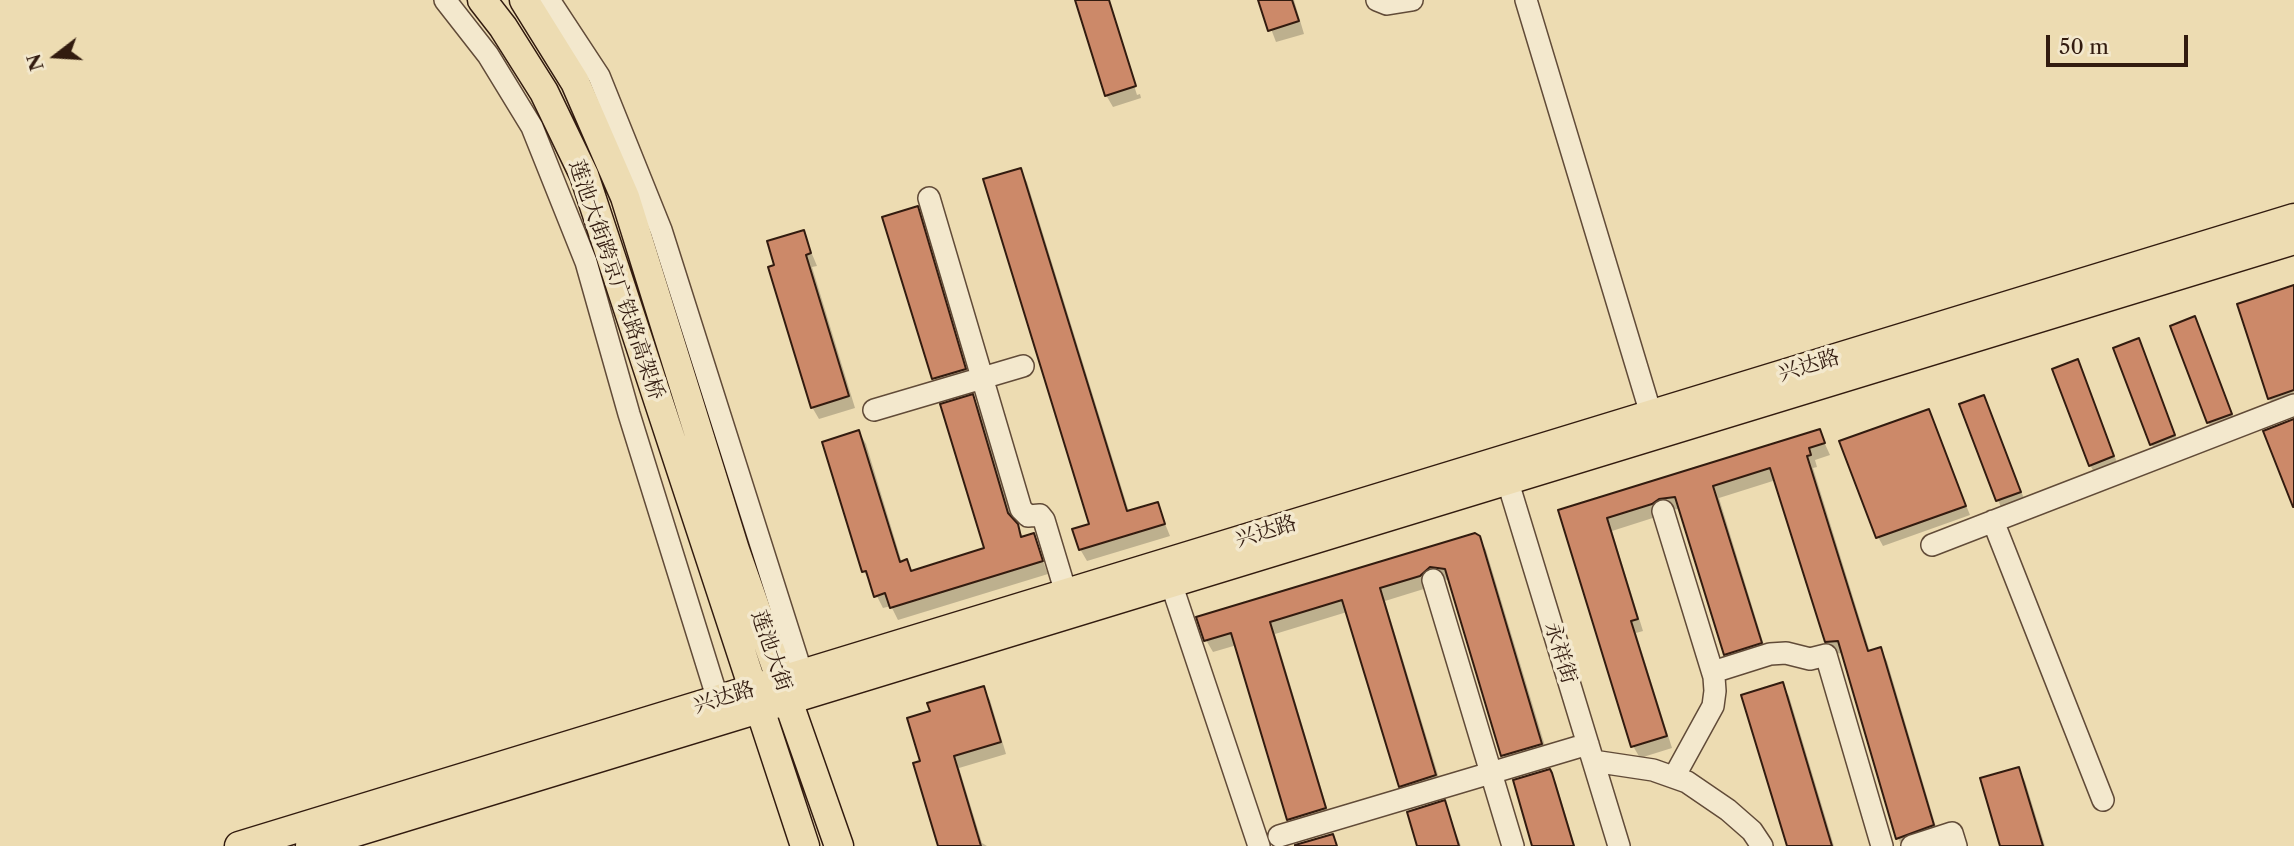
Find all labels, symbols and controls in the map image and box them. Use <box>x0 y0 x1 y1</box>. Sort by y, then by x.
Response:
north arrow <box>21 21 91 91</box>
scale bar <box>2049 21 2191 65</box>
text: 50 m <box>2059 34 2109 59</box>
text: N <box>22 51 49 74</box>
street label: 莲池大街跨京广铁路高架桥 <box>563 157 669 403</box>
street label: 兴达路 <box>1775 345 1843 387</box>
street label: 兴达路 <box>1232 511 1300 553</box>
street label: 莲池大街 <box>745 607 797 695</box>
street label: 永祥街 <box>1539 619 1581 687</box>
street label: 兴达路 <box>690 677 758 719</box>

